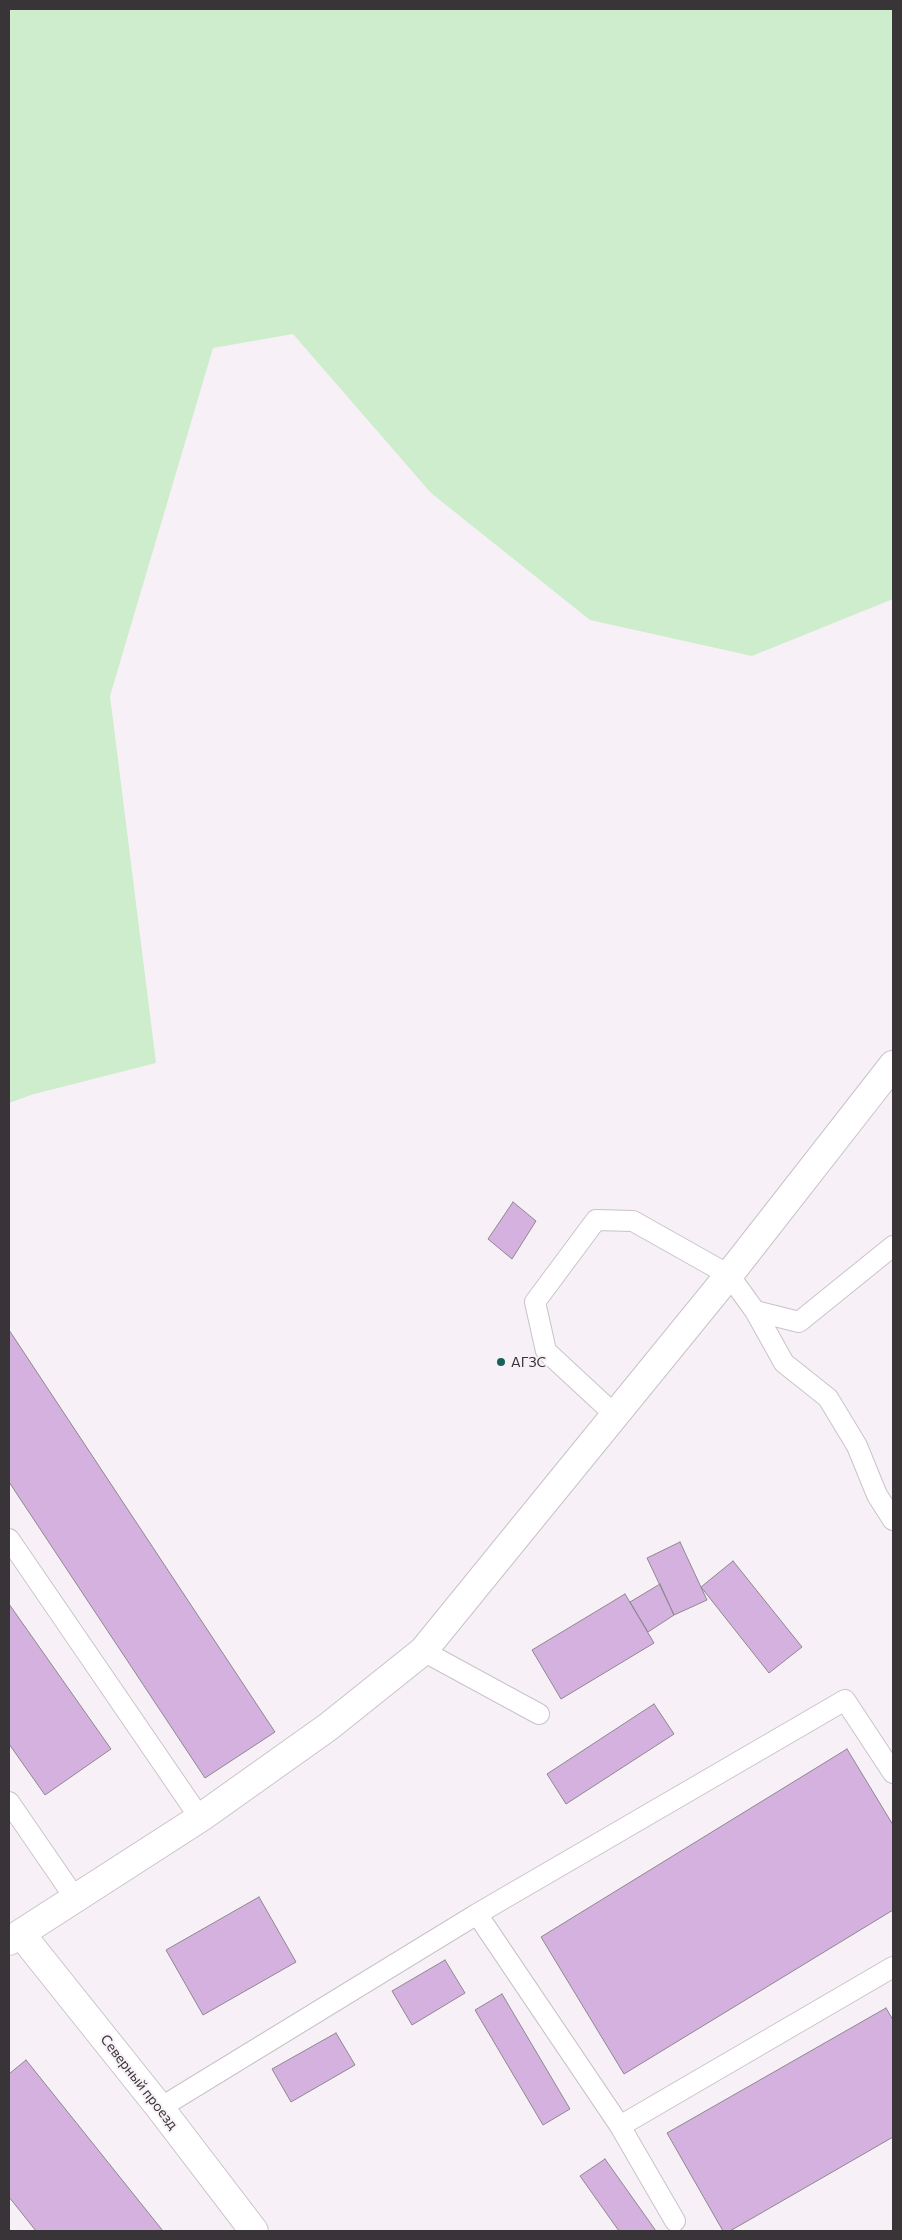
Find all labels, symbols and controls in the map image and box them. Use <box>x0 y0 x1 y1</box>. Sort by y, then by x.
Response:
place label: АГЗС <box>511 1354 546 1370</box>
marker: АГЗС <box>495 1356 507 1368</box>
street label: Северный проезд <box>97 2031 181 2133</box>

